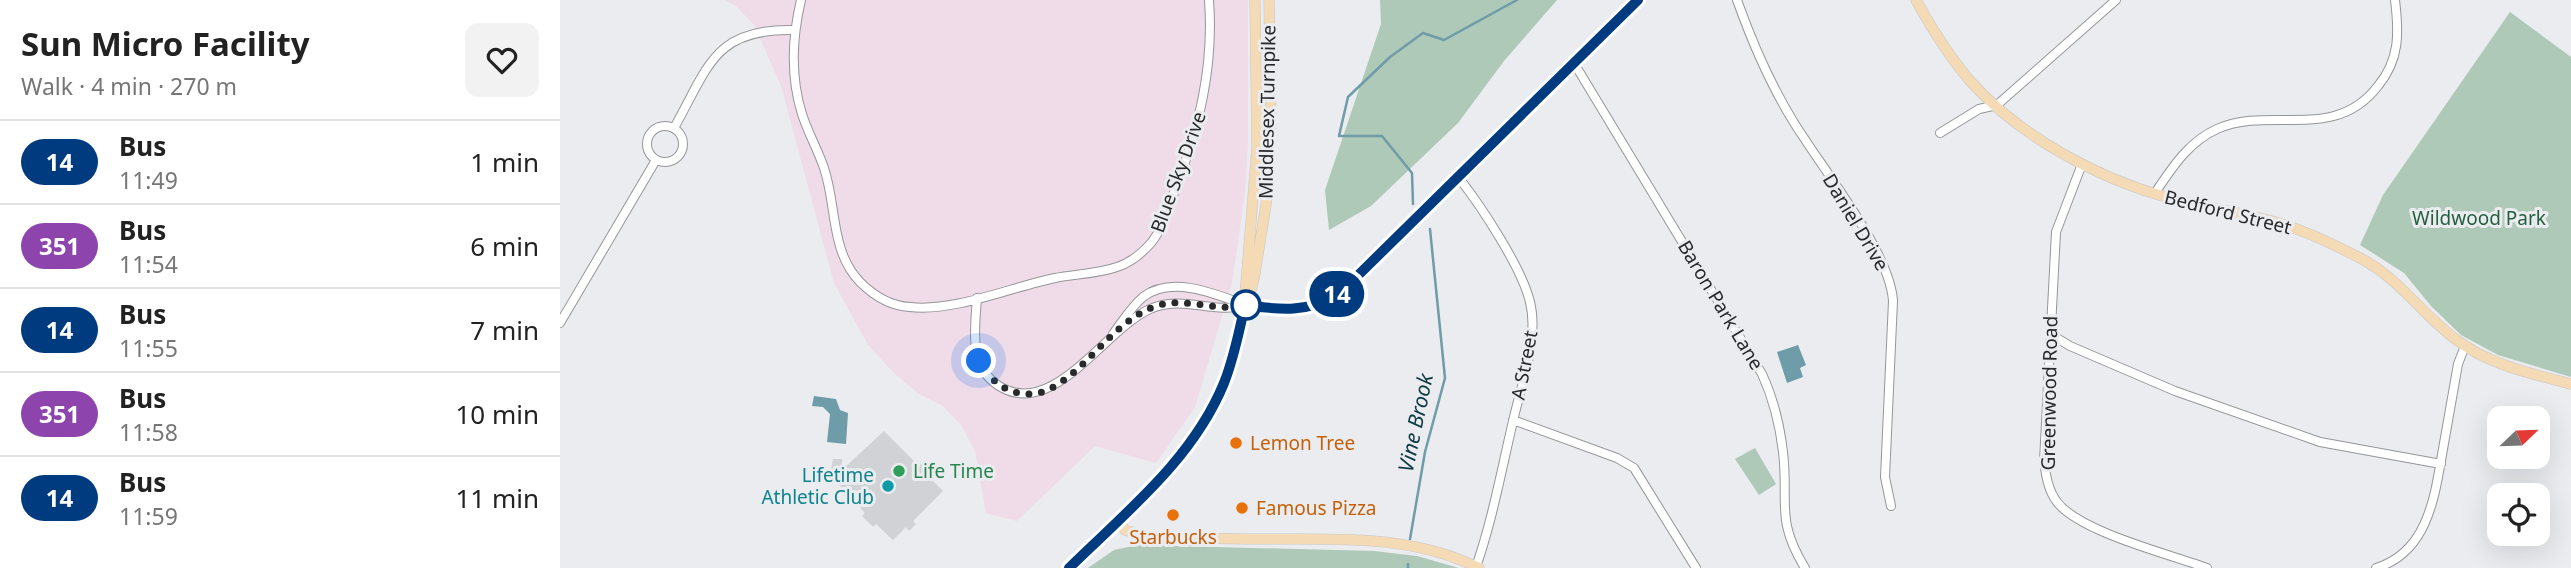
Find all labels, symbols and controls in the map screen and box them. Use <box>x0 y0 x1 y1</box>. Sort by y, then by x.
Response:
text: Sun Micro Facility <box>21 21 310 66</box>
button: heart <box>465 23 539 97</box>
street label: Middlesex Turnpike <box>1252 25 1282 199</box>
text: Walk · 4 min · 270 m <box>21 70 237 102</box>
street label: Blue Sky Drive <box>1144 108 1212 236</box>
text: Bus <box>119 128 166 164</box>
text: 1 min <box>470 144 539 180</box>
text: 14 <box>46 145 73 178</box>
text: 11:49 <box>119 164 178 196</box>
street label: Daniel Drive <box>1817 169 1895 275</box>
street label: Bedford Street <box>2162 184 2294 240</box>
park label: Wildwood Park <box>2412 205 2546 231</box>
text: Bus <box>119 212 166 248</box>
text: 6 min <box>470 228 539 264</box>
text: 351 <box>39 229 80 262</box>
street label: Baron Park Lane <box>1672 235 1770 375</box>
text: 11:54 <box>119 248 178 280</box>
line badge: 14 <box>1306 271 1368 317</box>
text: 14 <box>1323 277 1351 310</box>
unlabelled marker <box>1231 290 1261 320</box>
text: Bus <box>119 296 166 332</box>
text: 7 min <box>470 312 539 348</box>
text: 14 <box>46 313 73 346</box>
street label: Greenwood Road <box>2035 315 2063 471</box>
street label: A Street <box>1505 328 1543 402</box>
text: 11:55 <box>119 332 178 364</box>
your location <box>961 343 996 378</box>
water label: Vine Brook <box>1391 370 1439 474</box>
text: Bus <box>119 380 166 416</box>
text: 10 min <box>455 396 539 432</box>
text: 351 <box>39 397 80 430</box>
north arrow <box>2487 406 2550 469</box>
map controls <box>2487 406 2550 546</box>
text: 11:58 <box>119 416 178 448</box>
place label: Lemon Tree <box>1250 430 1355 456</box>
marker: Lemon Tree <box>1228 435 1244 451</box>
place label: Life Time <box>913 458 994 484</box>
place label: Lifetime Athletic Club <box>761 462 874 510</box>
marker: Life Time <box>891 463 907 479</box>
text: Bus <box>119 464 166 500</box>
marker: Lifetime Athletic Club <box>880 478 896 494</box>
text: 11 min <box>455 480 539 516</box>
text: 14 <box>46 481 73 514</box>
button: locate <box>2487 483 2550 546</box>
place label: Famous Pizza <box>1256 495 1376 521</box>
text: 11:59 <box>119 500 178 532</box>
marker: Famous Pizza <box>1234 500 1250 516</box>
marker: Starbucks <box>1165 507 1181 523</box>
place label: Starbucks <box>1129 524 1217 550</box>

